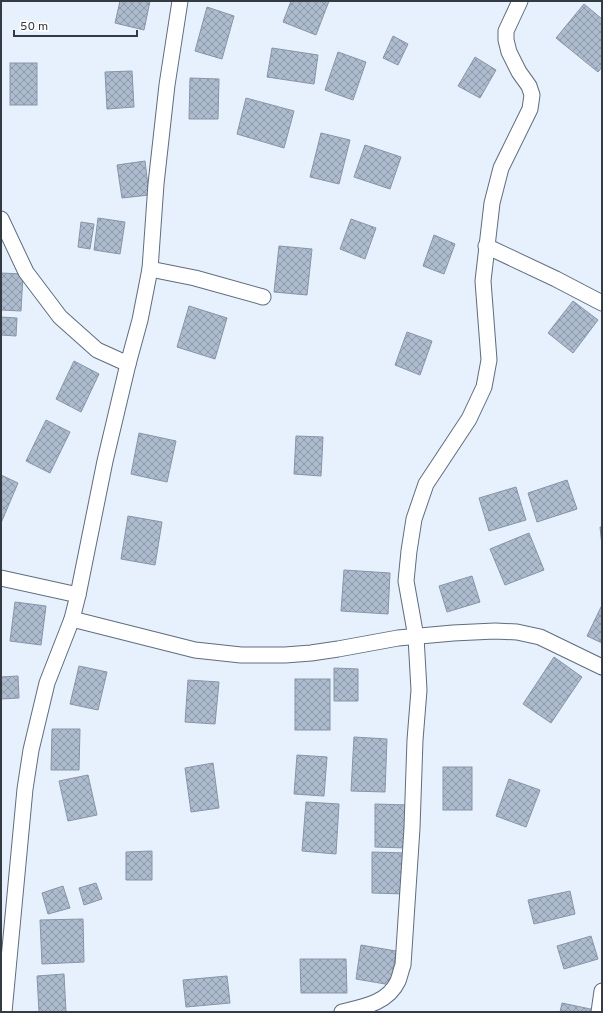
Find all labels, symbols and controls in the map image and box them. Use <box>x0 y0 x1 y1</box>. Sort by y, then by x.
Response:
scale bar <box>14 12 137 38</box>
text: 50 m <box>20 19 48 35</box>

